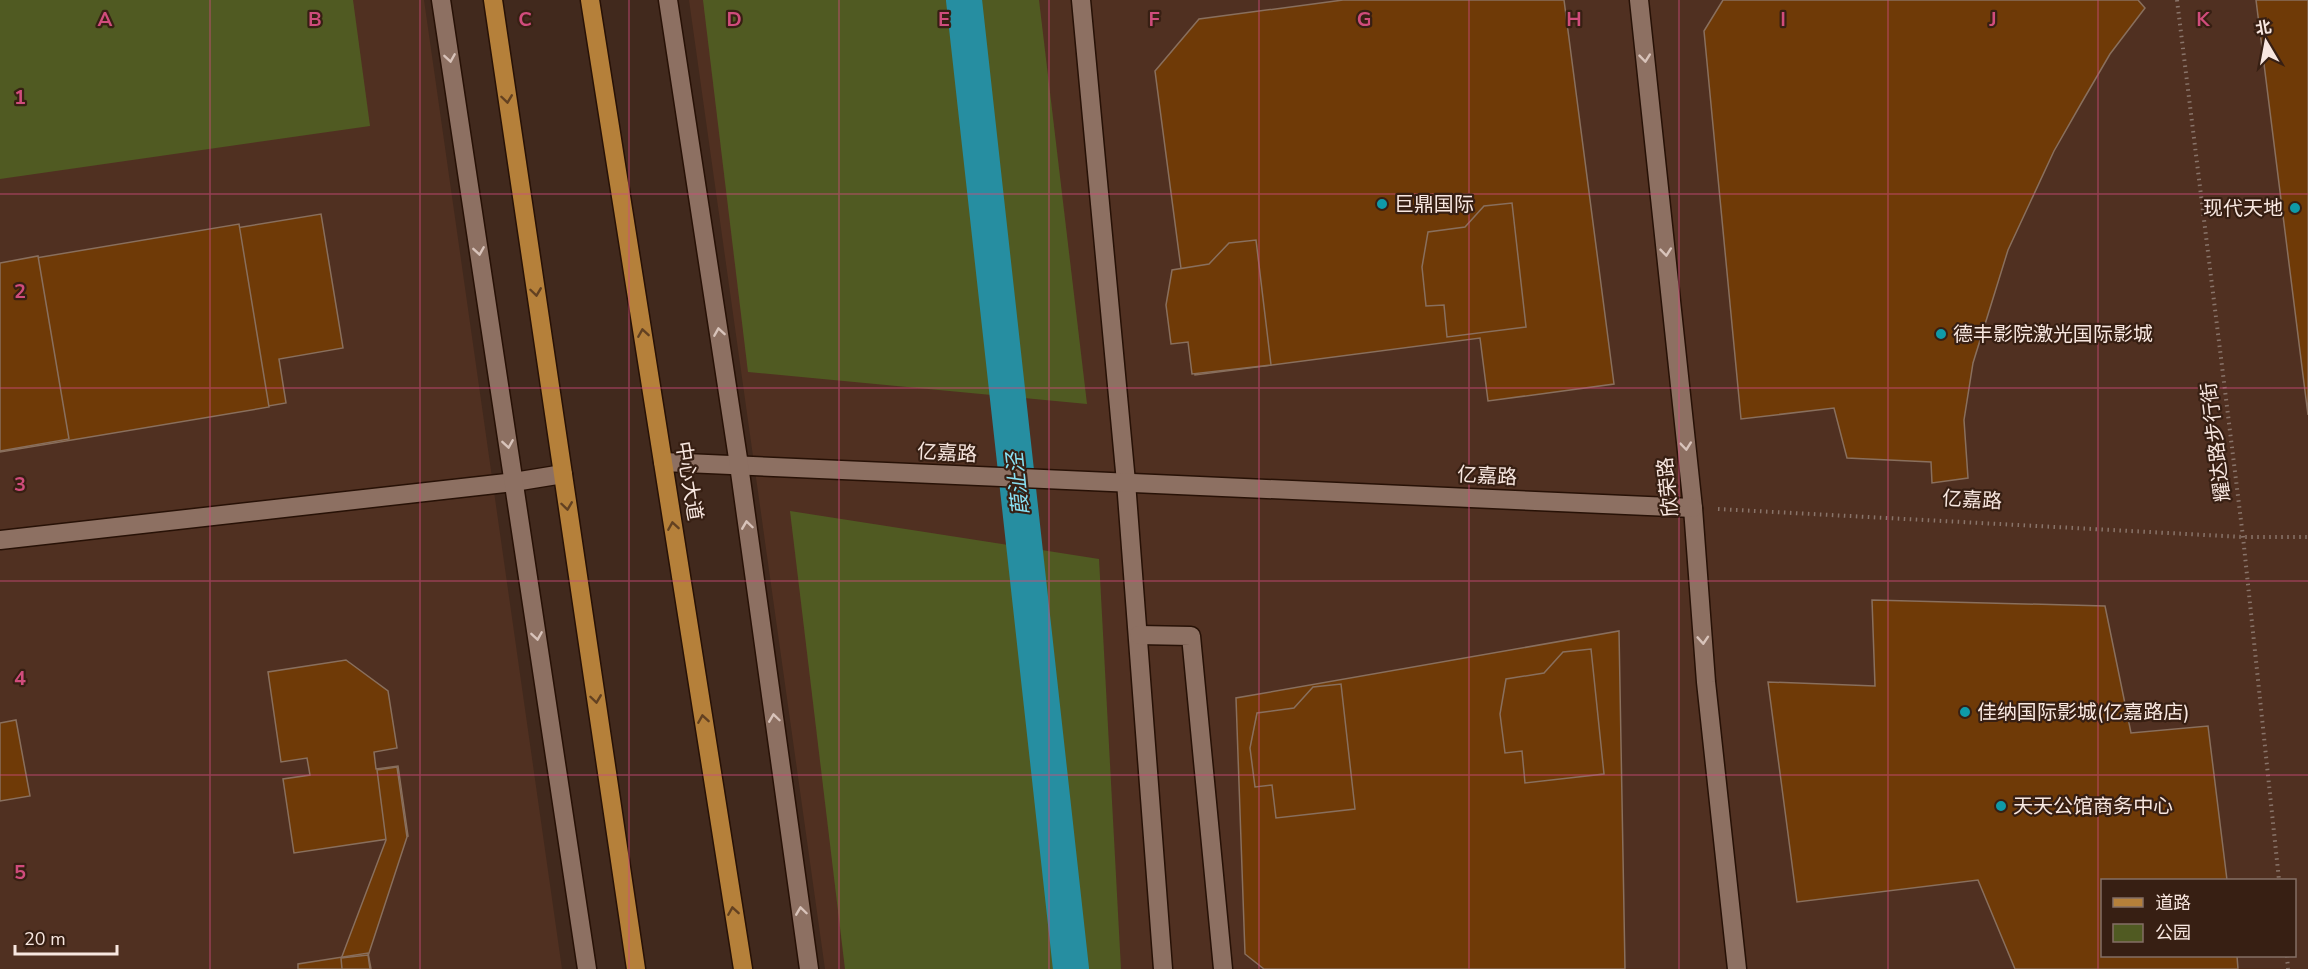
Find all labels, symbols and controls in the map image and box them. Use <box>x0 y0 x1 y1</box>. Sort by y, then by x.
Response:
text: A <box>98 6 113 33</box>
text: B <box>308 6 322 33</box>
text: C <box>518 6 532 33</box>
text: D <box>726 6 742 33</box>
text: E <box>938 6 950 33</box>
text: F <box>1148 6 1160 33</box>
text: G <box>1357 6 1371 33</box>
text: H <box>1566 6 1582 33</box>
text: I <box>1780 6 1786 33</box>
text: J <box>1988 6 1997 33</box>
text: K <box>2196 6 2210 33</box>
north arrow <box>2236 12 2296 72</box>
text: 北 <box>2254 16 2273 40</box>
one-way arrow <box>444 53 456 62</box>
one-way arrow <box>1638 54 1651 63</box>
text: 1 <box>14 84 26 111</box>
one-way arrow <box>501 95 513 104</box>
place label: 巨鼎国际 <box>1394 191 1474 218</box>
place label: 现代天地 <box>2203 195 2283 222</box>
marker: 巨鼎国际 <box>1375 197 1389 211</box>
marker: 现代天地 <box>2288 201 2302 215</box>
one-way arrow <box>473 246 485 255</box>
one-way arrow <box>1659 248 1671 257</box>
text: 2 <box>14 278 26 305</box>
one-way arrow <box>529 288 541 297</box>
place label: 德丰影院激光国际影城 <box>1953 321 2153 348</box>
one-way arrow <box>713 327 725 336</box>
marker: 德丰影院激光国际影城 <box>1934 327 1948 341</box>
one-way arrow <box>637 329 649 338</box>
street label: 耀达路步行街 <box>2195 381 2237 503</box>
one-way arrow <box>501 438 514 448</box>
street label: 亿嘉路 <box>916 438 978 468</box>
street label: 中心大道 <box>669 439 709 523</box>
one-way arrow <box>1679 441 1692 451</box>
water label: 葭沚泾 <box>1001 449 1035 517</box>
street label: 欣荣路 <box>1651 456 1685 518</box>
street label: 亿嘉路 <box>1456 461 1518 491</box>
text: 3 <box>14 471 26 498</box>
street label: 亿嘉路 <box>1941 485 2003 515</box>
one-way arrow <box>561 501 573 511</box>
one-way arrow <box>742 520 754 529</box>
one-way arrow <box>667 521 680 531</box>
one-way arrow <box>530 631 543 641</box>
one-way arrow <box>1696 636 1709 645</box>
text: 4 <box>14 665 26 692</box>
one-way arrow <box>589 694 601 704</box>
place label: 佳纳国际影城(亿嘉路店) <box>1977 699 2190 726</box>
marker: 佳纳国际影城(亿嘉路店) <box>1958 705 1972 719</box>
one-way arrow <box>768 713 781 722</box>
one-way arrow <box>698 714 710 723</box>
place label: 天天公馆商务中心 <box>2013 793 2173 820</box>
marker: 天天公馆商务中心 <box>1994 799 2008 813</box>
text: 5 <box>14 859 26 886</box>
legend <box>2101 879 2296 957</box>
text: 道路 <box>2155 891 2191 915</box>
one-way arrow <box>795 906 807 916</box>
one-way arrow <box>728 907 740 916</box>
scale bar <box>15 918 117 956</box>
text: 公园 <box>2155 921 2191 945</box>
text: 20 m <box>24 927 66 951</box>

